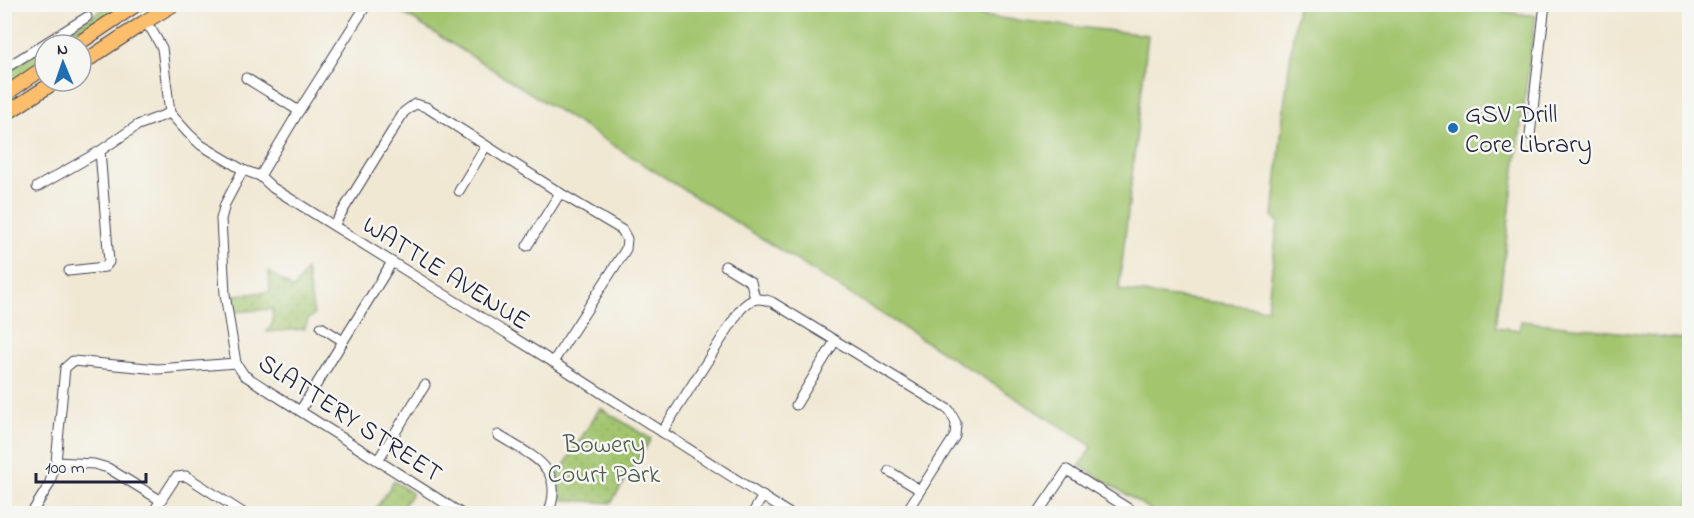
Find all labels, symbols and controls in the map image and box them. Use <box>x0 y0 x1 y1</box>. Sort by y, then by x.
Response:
north arrow <box>33 33 93 93</box>
text: N <box>57 38 69 62</box>
place label: GSV Drill Core Library <box>1465 97 1592 165</box>
marker: GSV Drill Core Library <box>1446 121 1460 135</box>
street label: WATTLE AVENUE <box>354 208 537 341</box>
street label: SLATTERY STREET <box>250 346 449 494</box>
park label: Bowery Court Park <box>548 427 661 495</box>
scale bar <box>36 446 146 484</box>
text: 100 m <box>45 456 85 482</box>

